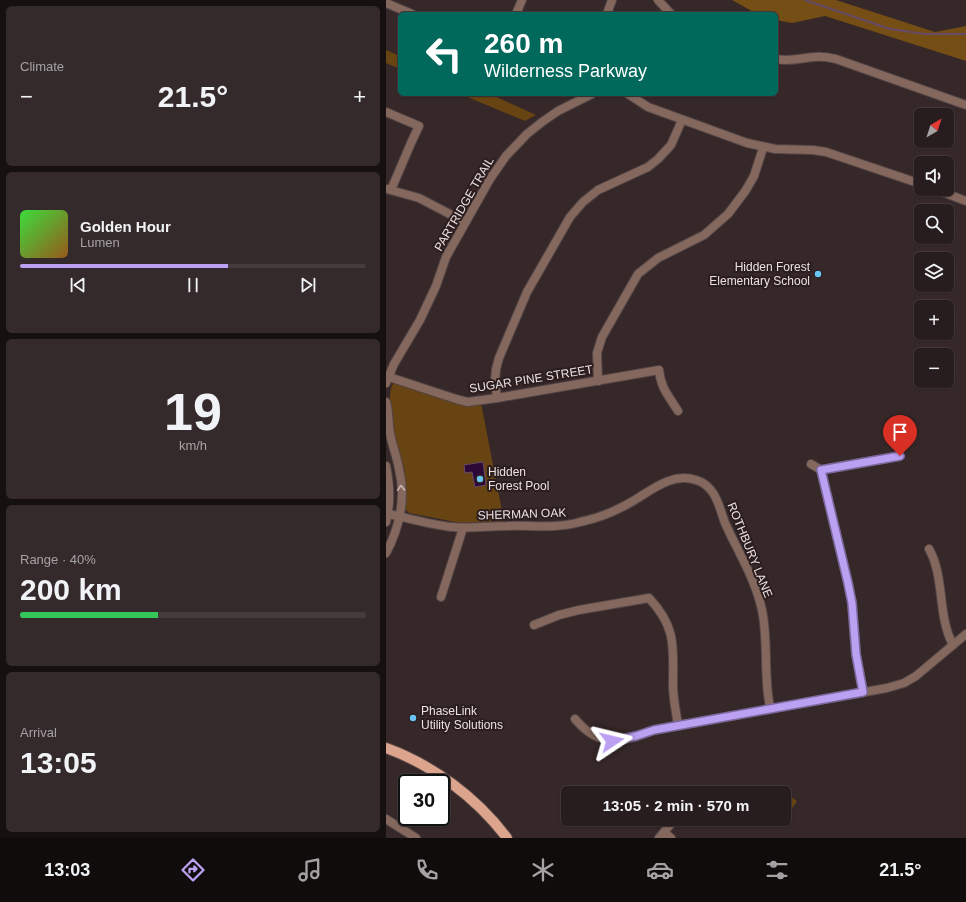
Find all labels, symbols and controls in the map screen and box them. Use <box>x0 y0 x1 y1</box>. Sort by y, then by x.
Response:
icon: left <box>418 28 470 80</box>
text: 260 m <box>484 28 563 59</box>
text: Climate <box>20 59 64 74</box>
text: Wilderness Parkway <box>484 61 647 81</box>
text: 21.5° <box>158 80 228 113</box>
text: − <box>20 84 33 109</box>
text: + <box>353 84 366 109</box>
north arrow <box>914 108 954 148</box>
map controls <box>914 108 954 388</box>
street label: PARTRIDGE TRAIL <box>431 154 497 253</box>
button: sound <box>914 156 954 196</box>
button: search <box>914 204 954 244</box>
text: Golden Hour <box>80 218 171 235</box>
text: Lumen <box>80 235 120 250</box>
button: layers <box>914 252 954 292</box>
place label: Hidden Forest Elementary School <box>709 260 811 288</box>
marker: Hidden Forest Elementary School <box>813 269 823 279</box>
icon: previous <box>67 274 89 296</box>
icon: pause <box>182 274 204 296</box>
icon: next <box>297 274 319 296</box>
button: + <box>914 300 954 340</box>
button: − <box>914 348 954 388</box>
street label: SUGAR PINE STREET <box>468 362 594 396</box>
text: 19 <box>164 383 222 441</box>
pin <box>883 415 917 456</box>
icon: arrive <box>889 421 911 443</box>
text: km/h <box>179 438 207 453</box>
place label: Hidden Forest Pool <box>488 465 549 493</box>
marker: Hidden Forest Pool <box>475 474 485 484</box>
one-way arrow <box>397 485 406 491</box>
street label: ROTHBURY LANE <box>724 500 776 600</box>
street label: SHERMAN OAK <box>477 505 567 523</box>
text: Range · 40% <box>20 552 96 567</box>
text: 200 km <box>20 573 122 606</box>
place label: PhaseLink Utility Solutions <box>421 704 503 732</box>
marker: PhaseLink Utility Solutions <box>408 713 418 723</box>
position arrow <box>591 720 633 762</box>
text: Arrival <box>20 725 57 740</box>
text: 13:05 <box>20 746 97 779</box>
speed limit sign: 30 <box>398 774 450 826</box>
text: 13:05 · 2 min · 570 m <box>603 797 749 814</box>
icon: directions <box>179 856 207 884</box>
icon: music <box>296 856 324 884</box>
icon: phone <box>413 856 441 884</box>
icon: climate <box>529 856 557 884</box>
icon: car <box>646 856 674 884</box>
icon: filters <box>763 856 791 884</box>
text: 13:03 <box>44 860 90 880</box>
text: 21.5° <box>879 860 922 880</box>

